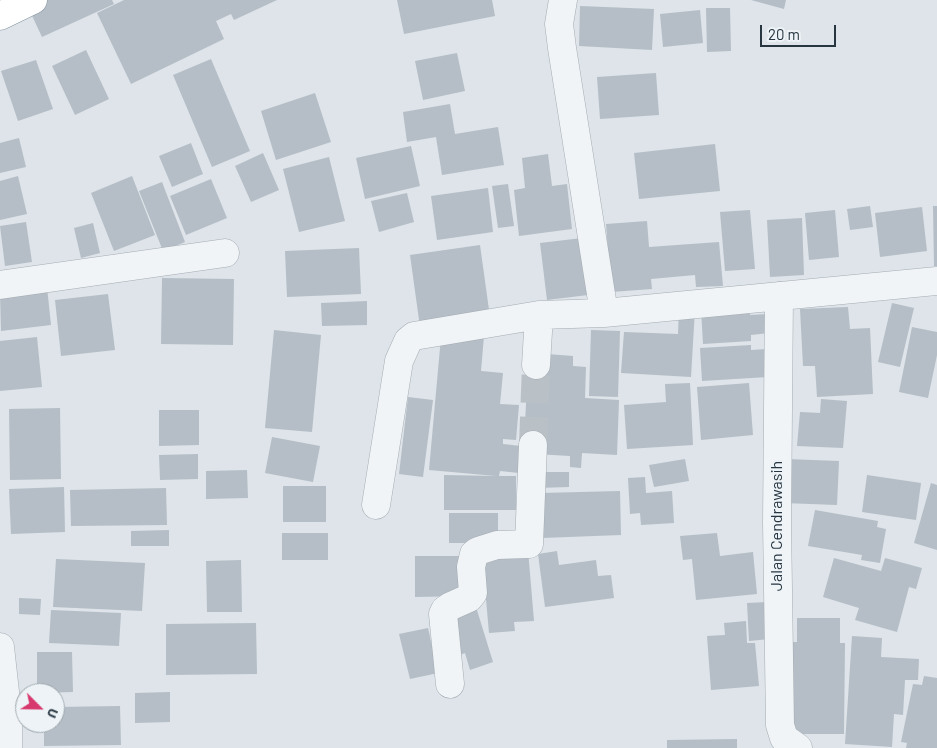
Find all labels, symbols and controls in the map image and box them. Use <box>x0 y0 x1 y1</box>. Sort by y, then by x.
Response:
scale bar <box>762 15 838 47</box>
text: 20 m <box>768 25 800 43</box>
street label: Jalan Cendrawasih <box>767 461 787 591</box>
north arrow <box>15 683 65 733</box>
text: U <box>44 706 63 721</box>

